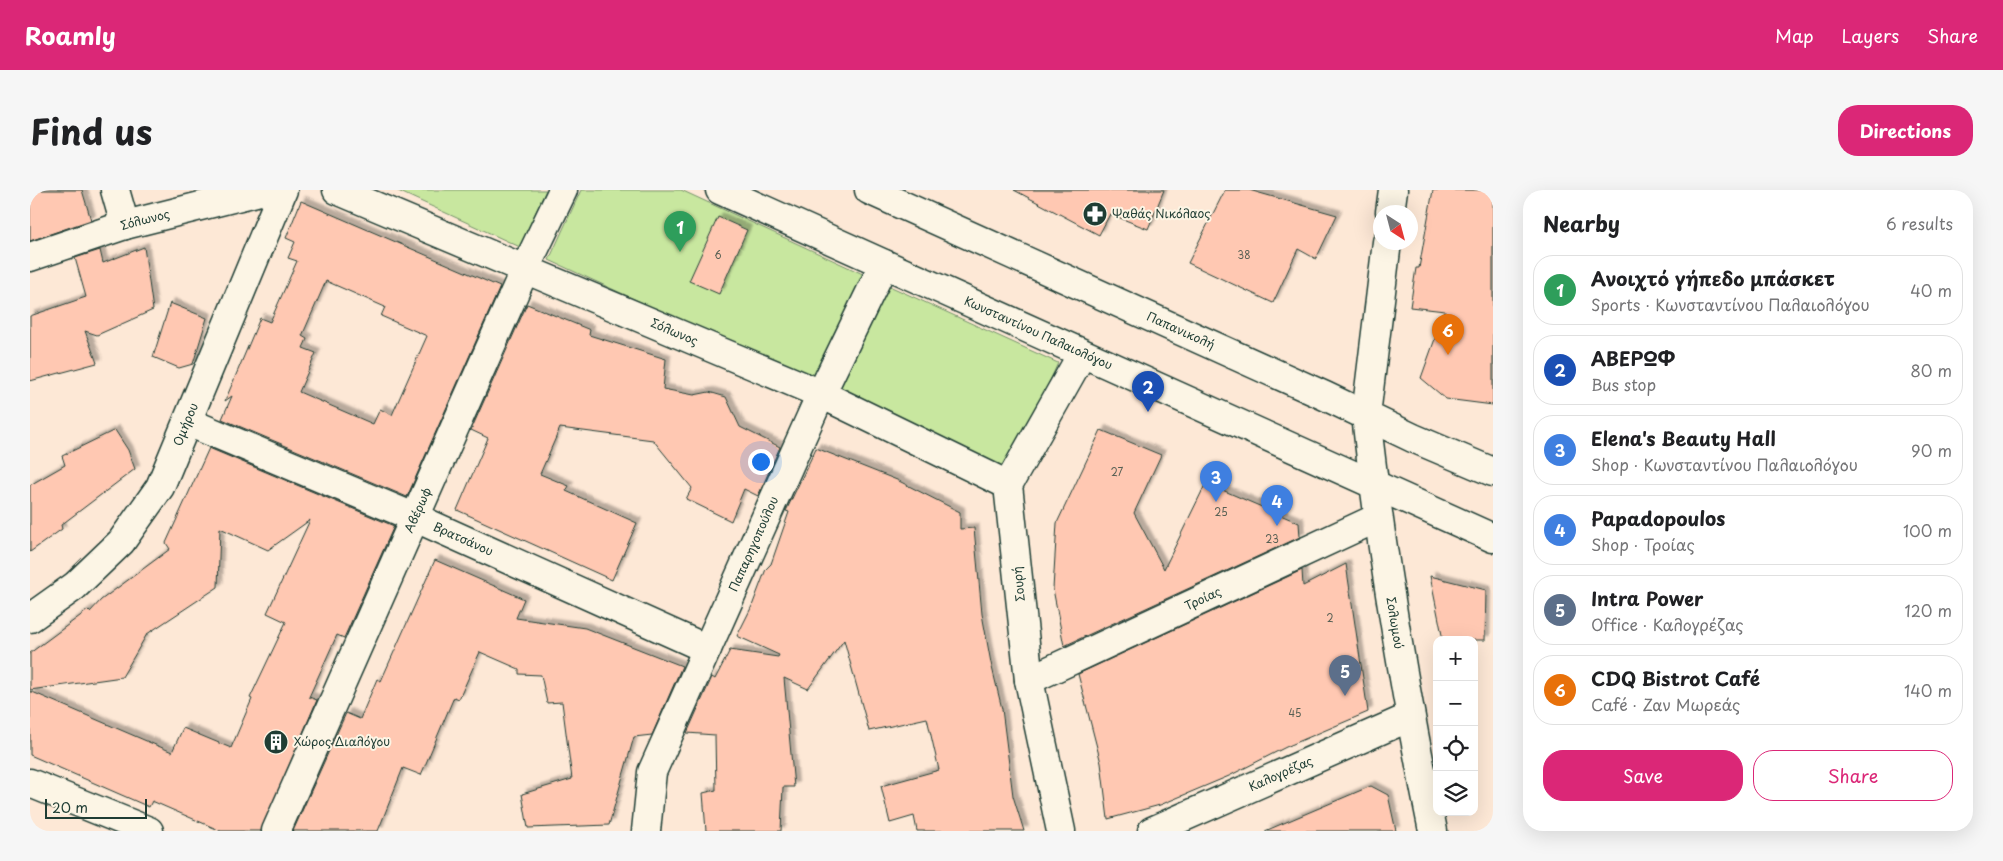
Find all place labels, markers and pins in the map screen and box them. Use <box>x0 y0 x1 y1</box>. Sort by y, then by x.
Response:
pharmacy icon: Ψαθάς Νικόλαος <box>1082 201 1108 227</box>
place label: Ψαθάς Νικόλαος <box>1112 204 1210 222</box>
pin: 1 <box>664 211 696 252</box>
pin: 6 <box>1432 314 1464 355</box>
pin: 2 <box>1132 371 1164 412</box>
pin: 3 <box>1200 461 1232 502</box>
pin: 4 <box>1261 485 1293 526</box>
pin: 5 <box>1329 655 1361 696</box>
building icon: Χώρος Διαλόγου <box>263 729 289 755</box>
place label: Χώρος Διαλόγου <box>294 732 390 750</box>

